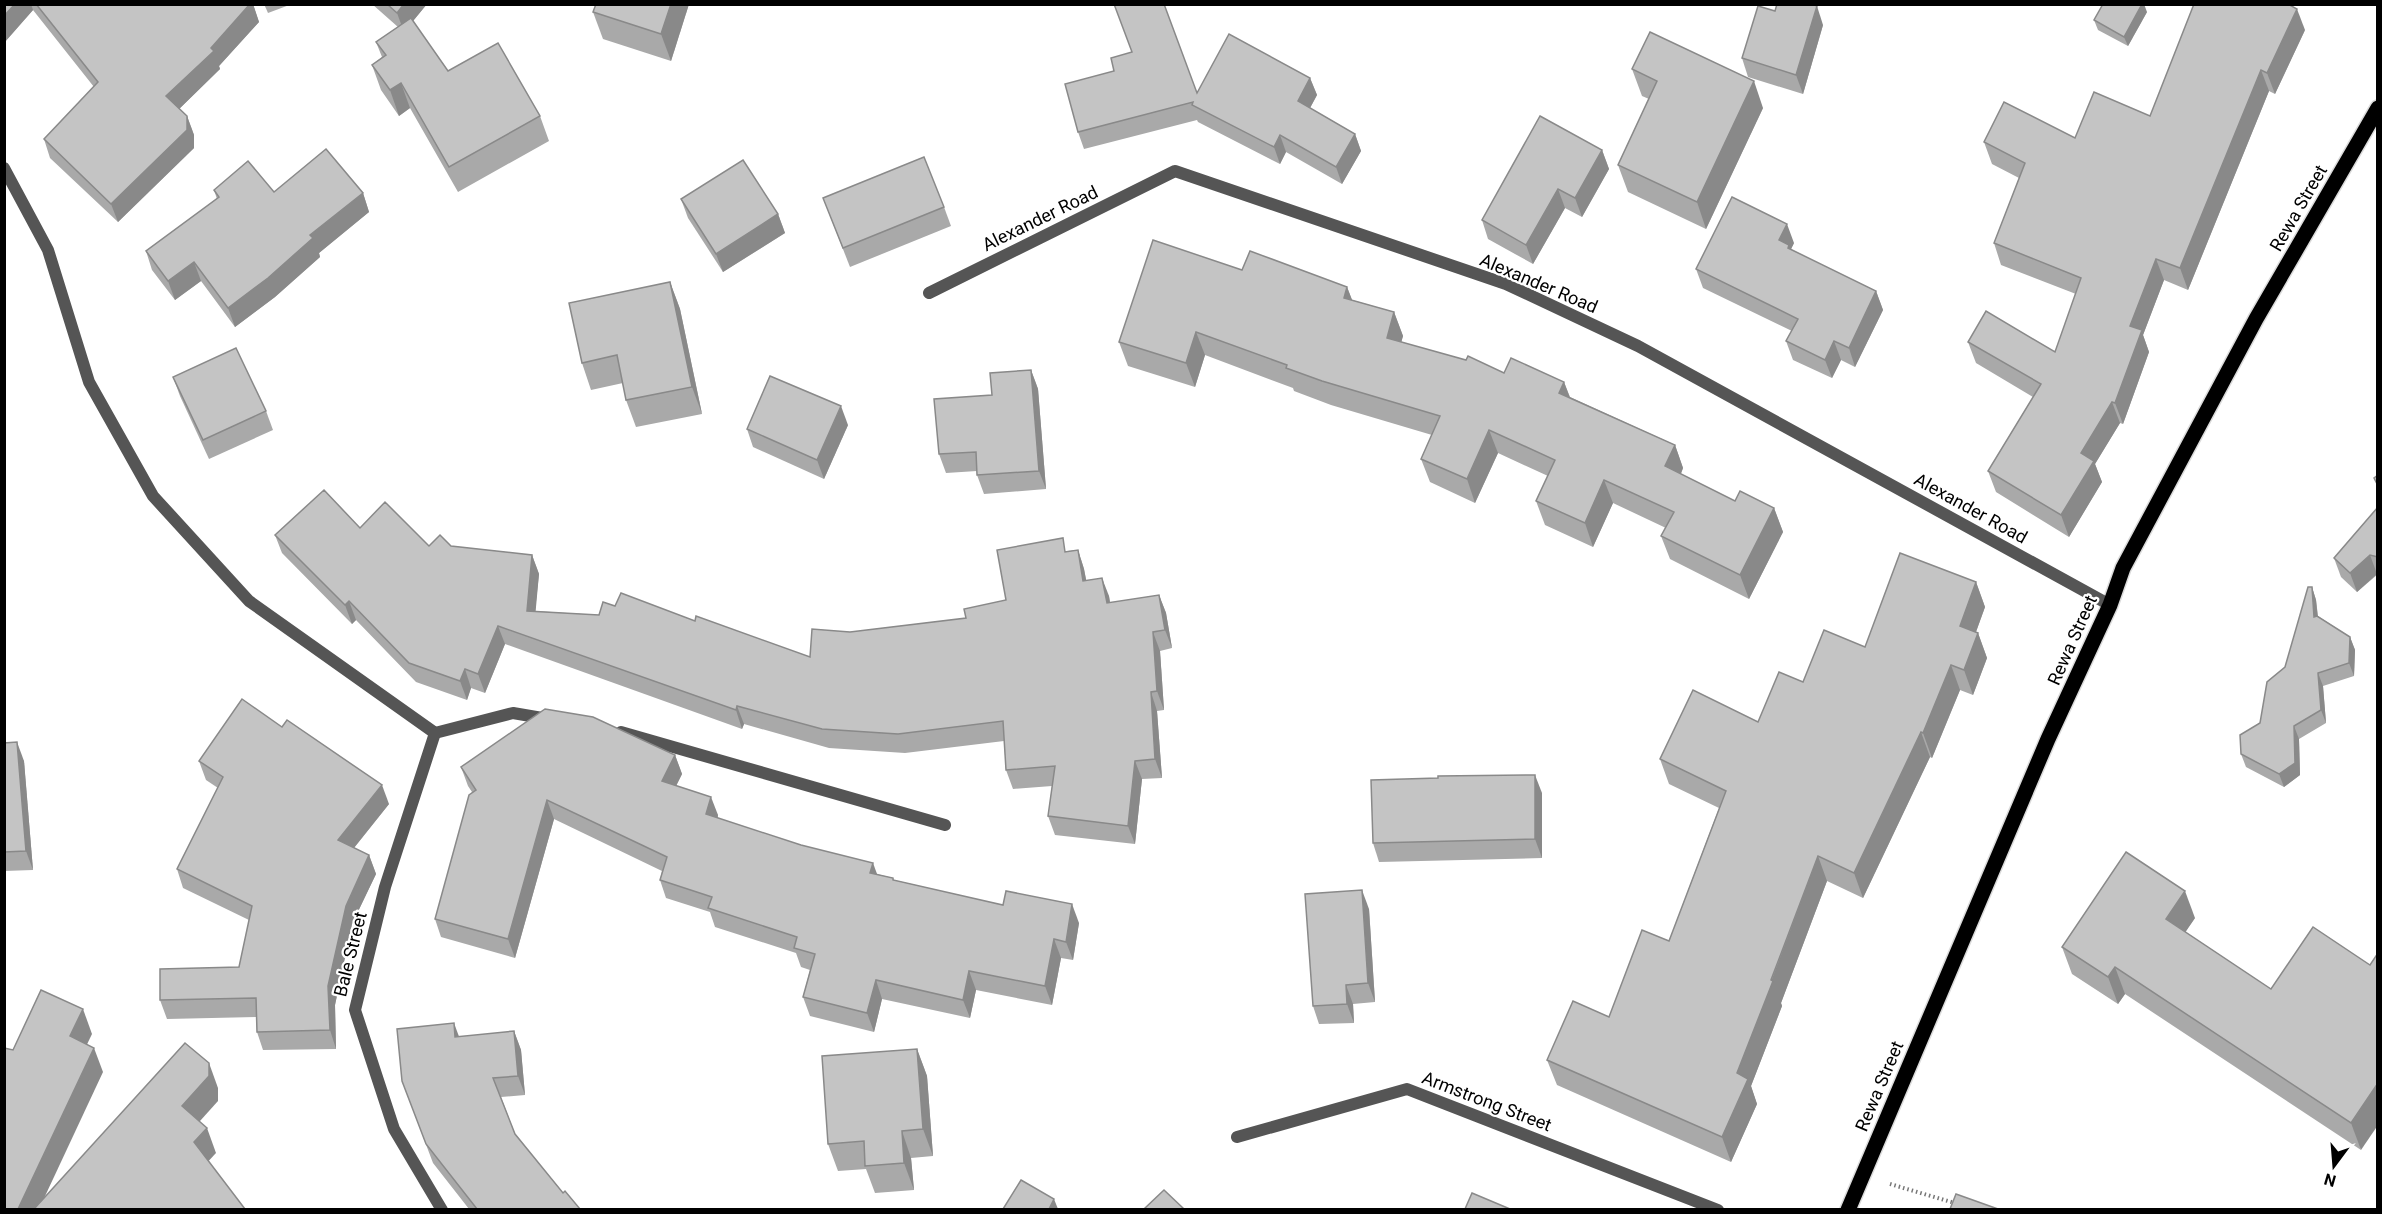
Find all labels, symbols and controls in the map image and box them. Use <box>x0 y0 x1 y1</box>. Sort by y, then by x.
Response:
street label: Rewa Street <box>2265 161 2331 255</box>
street label: Alexander Road <box>979 181 1101 255</box>
street label: Alexander Road <box>1477 249 1601 317</box>
street label: Alexander Road <box>1911 468 2031 548</box>
street label: Rewa Street <box>2043 592 2101 688</box>
street label: Bale Street <box>329 909 371 999</box>
street label: Rewa Street <box>1851 1038 1907 1134</box>
street label: Armstrong Street <box>1419 1067 1555 1135</box>
north arrow <box>2304 1136 2364 1196</box>
text: N <box>2322 1169 2338 1191</box>

